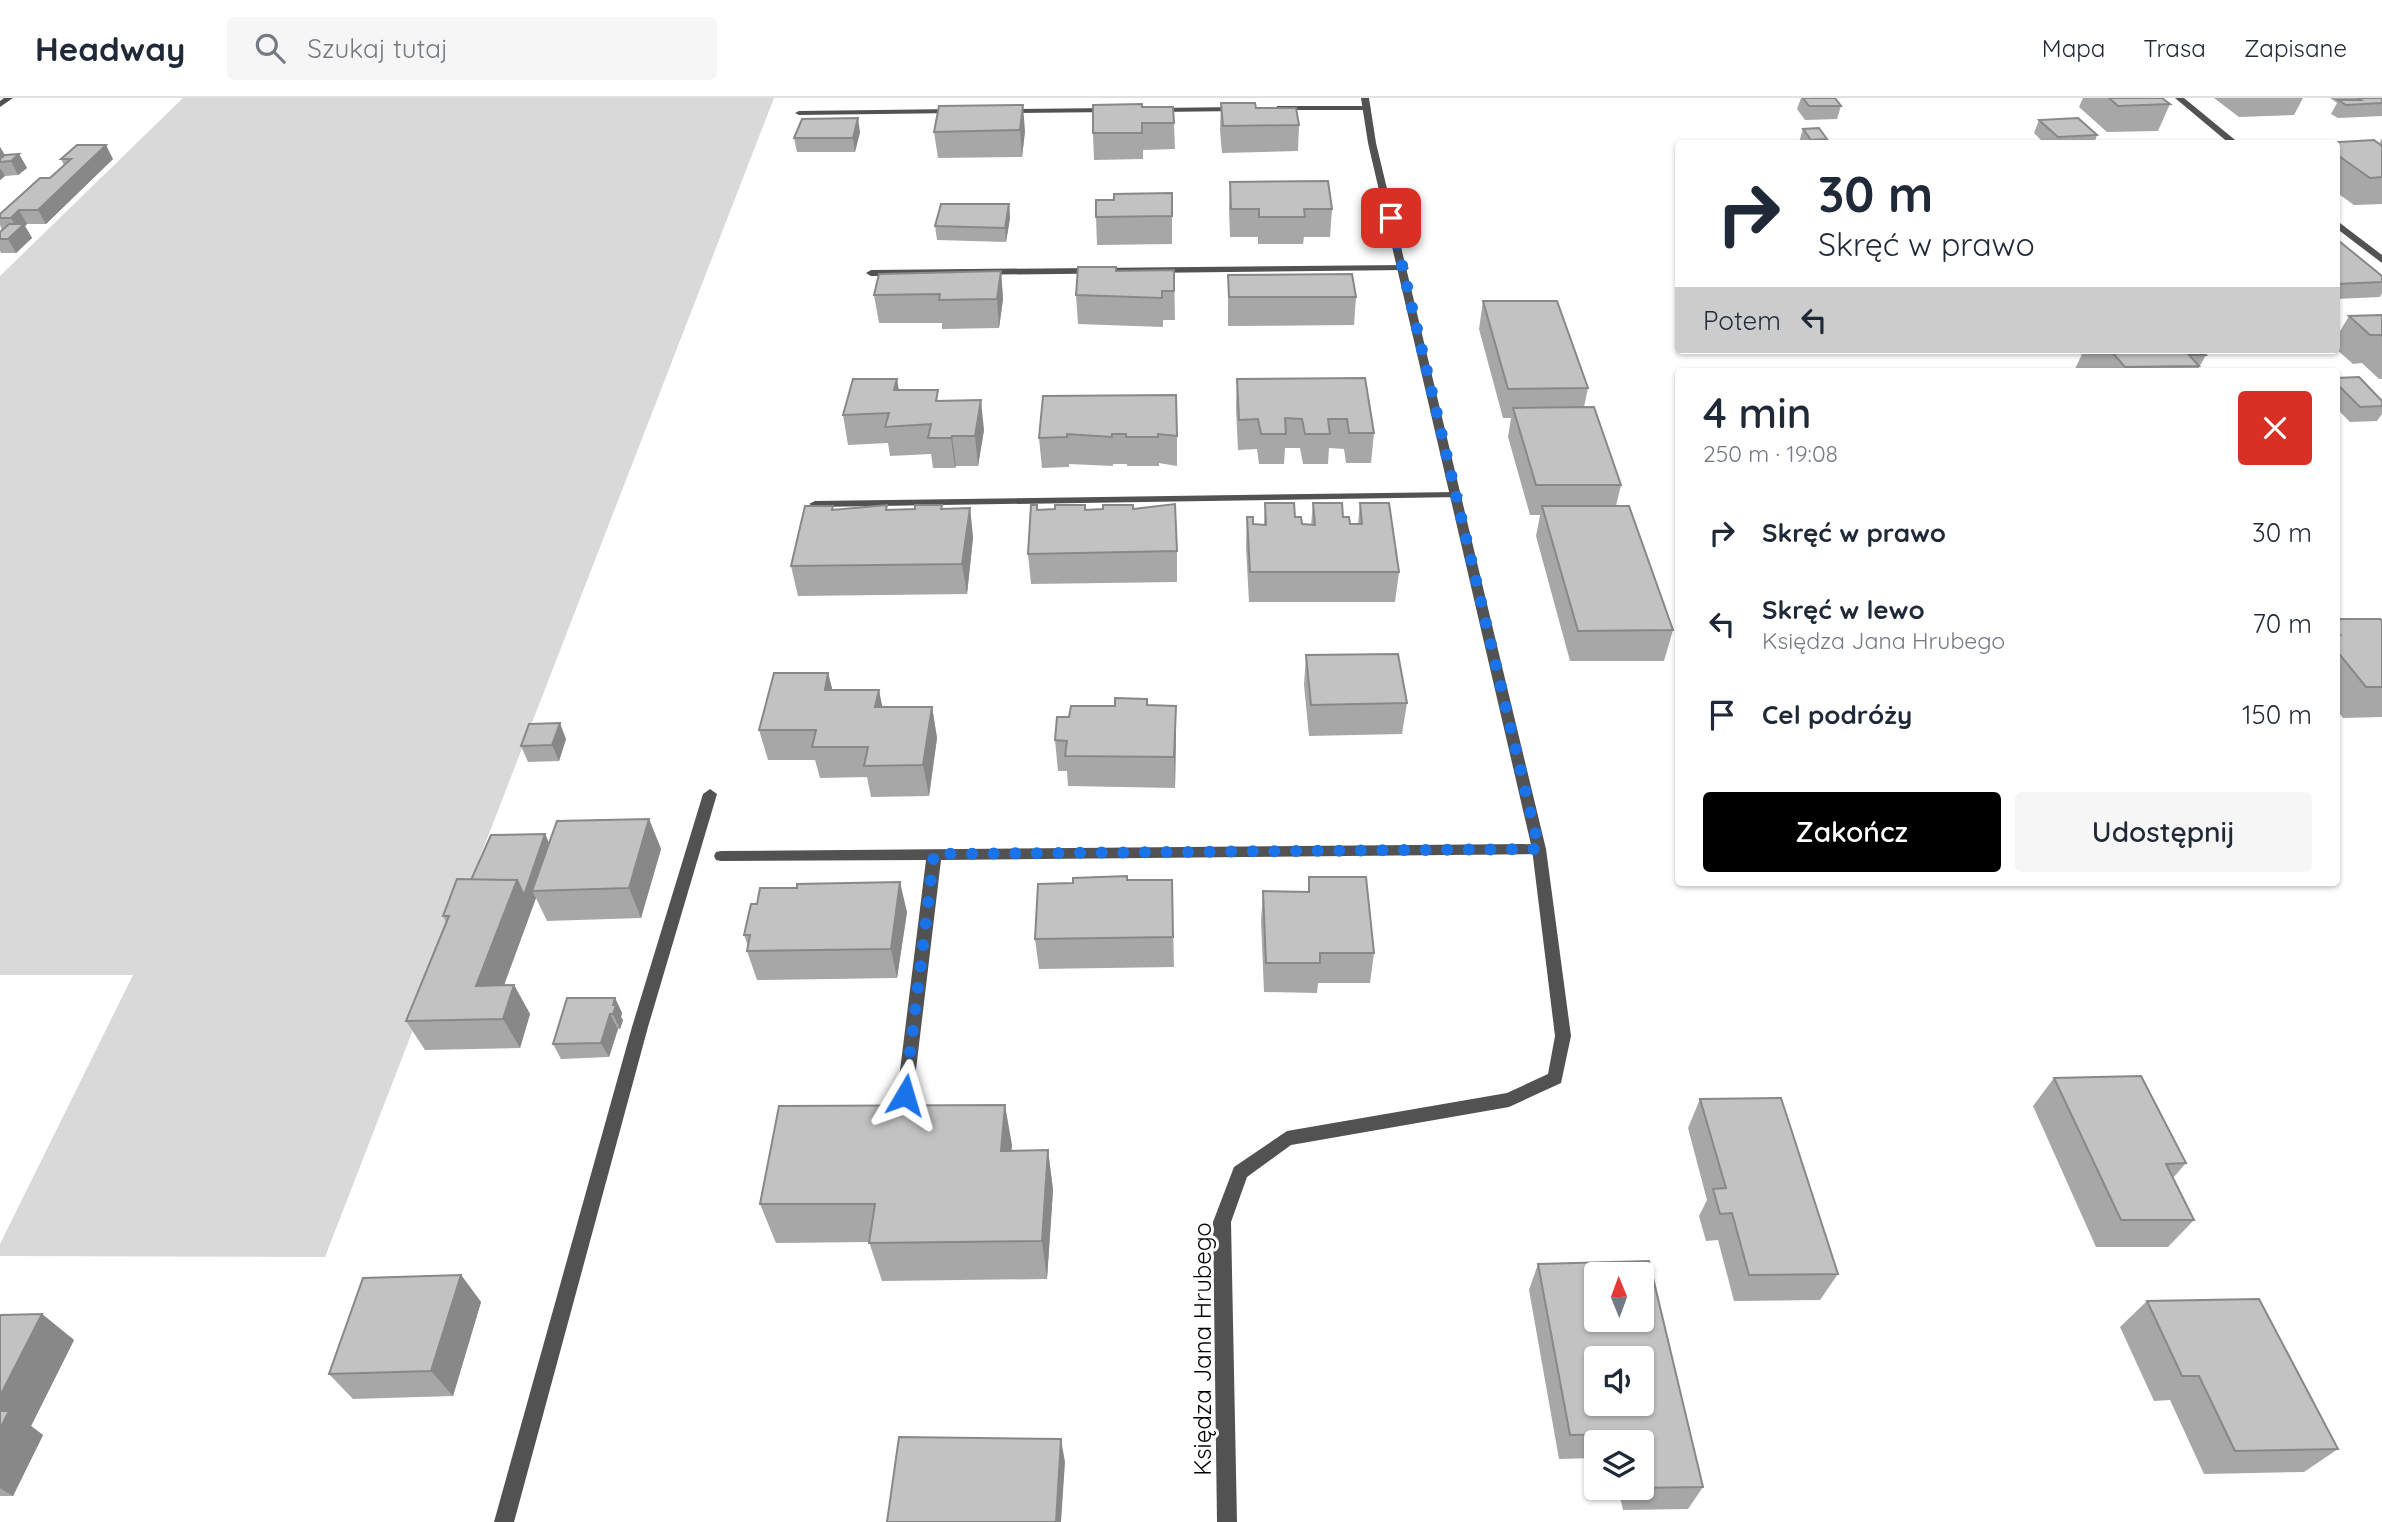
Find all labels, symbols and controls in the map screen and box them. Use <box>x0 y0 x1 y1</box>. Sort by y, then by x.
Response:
search box <box>227 17 717 80</box>
text: Headway <box>35 28 185 69</box>
icon: search <box>251 29 289 67</box>
text: Szukaj tutaj <box>307 32 448 65</box>
text: Mapa <box>2042 33 2105 63</box>
text: Trasa <box>2143 33 2206 63</box>
text: Zapisane <box>2244 33 2347 63</box>
text: 30 m <box>1818 163 1933 224</box>
icon: right <box>1703 168 1794 259</box>
pin <box>1361 188 1421 248</box>
icon: arrive <box>1372 199 1410 237</box>
text: Skręć w prawo <box>1818 224 2035 264</box>
icon: left <box>1795 301 1833 339</box>
text: Potem <box>1703 304 1781 337</box>
text: 4 min <box>1703 386 1812 439</box>
button: close <box>2238 391 2312 465</box>
text: 250 m · 19:08 <box>1703 439 1838 468</box>
icon: right <box>1703 514 1741 552</box>
text: Skręć w prawo <box>1762 516 1946 549</box>
text: 30 m <box>2252 516 2312 549</box>
text: Skręć w lewo <box>1762 593 1925 626</box>
icon: left <box>1703 605 1741 643</box>
text: 70 m <box>2252 607 2312 640</box>
text: Księdza Jana Hrubego <box>1762 626 2005 655</box>
icon: arrive <box>1703 696 1741 734</box>
text: Cel podróży <box>1762 698 1912 731</box>
text: 150 m <box>2242 698 2312 731</box>
button: Zakończ <box>1703 792 2001 872</box>
button: Udostępnij <box>2015 792 2312 872</box>
position arrow <box>868 1058 942 1132</box>
street label: Księdza Jana Hrubego <box>1187 1222 1217 1476</box>
north arrow <box>1584 1262 1654 1332</box>
map controls <box>1584 1262 1654 1500</box>
button: sound <box>1584 1346 1654 1416</box>
button: layers <box>1584 1430 1654 1500</box>

